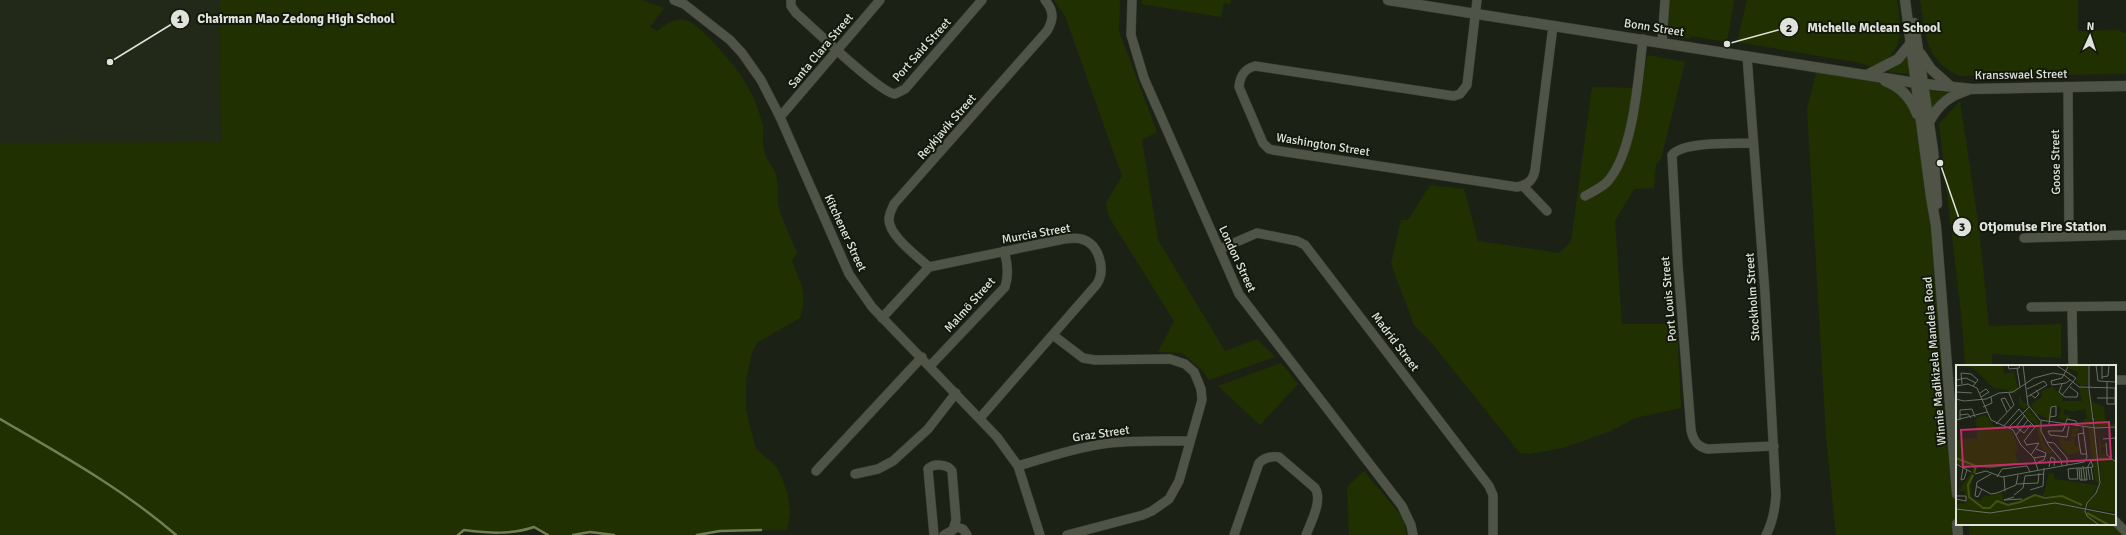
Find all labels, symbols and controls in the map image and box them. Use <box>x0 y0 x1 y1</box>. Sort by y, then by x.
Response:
callout: Chairman Mao Zedong High School <box>170 6 403 31</box>
street label: Santa Clara Street <box>785 10 857 92</box>
text: Chairman Mao Zedong High School <box>197 11 395 27</box>
text: 1 <box>177 12 184 27</box>
street label: Port Said Street <box>889 15 955 85</box>
callout: Michelle Mclean School <box>1779 15 1949 40</box>
street label: Bonn Street <box>1623 16 1685 40</box>
north arrow <box>2070 16 2110 56</box>
text: Michelle Mclean School <box>1807 20 1941 36</box>
text: N <box>2086 20 2095 33</box>
text: 2 <box>1786 21 1792 36</box>
street label: Kransswael Street <box>1975 67 2067 83</box>
street label: Reykjavik Street <box>914 91 980 163</box>
street label: Goose Street <box>2048 129 2064 195</box>
street label: Washington Street <box>1275 130 1371 160</box>
street label: Kitchener Street <box>821 192 869 274</box>
callout: Otjomuise Fire Station <box>1952 214 2115 239</box>
text: Otjomuise Fire Station <box>1979 219 2107 235</box>
text: 3 <box>1959 220 1965 235</box>
street label: Murcia Street <box>1000 221 1072 247</box>
street label: London Street <box>1215 223 1259 295</box>
street label: Stockholm Street <box>1742 252 1764 342</box>
street label: Port Louis Street <box>1658 256 1680 342</box>
street label: Malmö Street <box>941 274 999 336</box>
street label: Winnie Madikizela Mandela Road <box>1920 276 1950 446</box>
street label: Madrid Street <box>1368 309 1422 375</box>
inset map <box>1956 365 2116 525</box>
street label: Graz Street <box>1072 423 1130 445</box>

